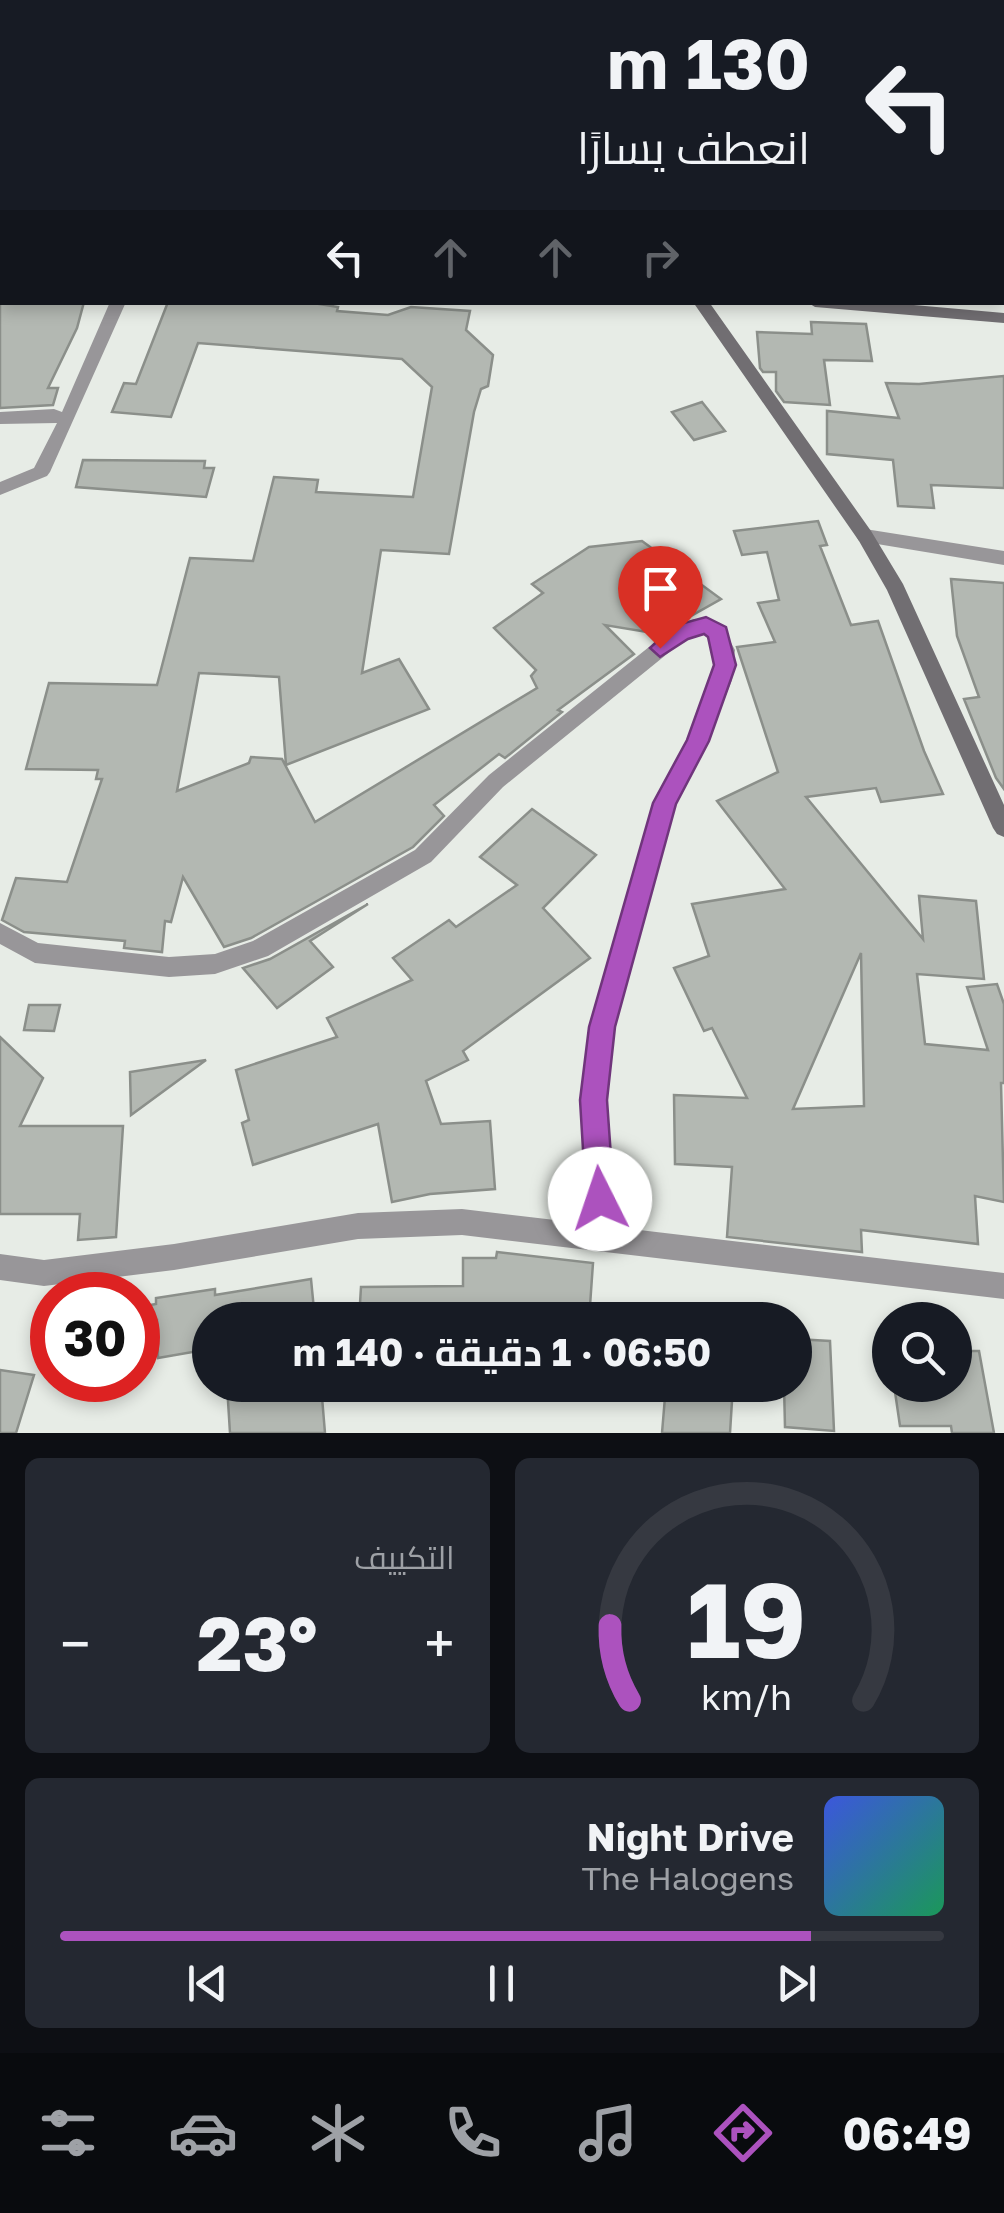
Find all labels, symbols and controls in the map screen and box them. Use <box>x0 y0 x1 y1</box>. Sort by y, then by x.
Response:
text: 130 m <box>607 20 810 104</box>
icon: left <box>845 40 975 170</box>
text: انعطف يسارًا <box>577 120 810 174</box>
icon: left <box>318 230 373 285</box>
icon: ahead <box>423 230 478 285</box>
icon: ahead <box>528 230 583 285</box>
icon: right <box>633 230 688 285</box>
pin <box>618 546 703 649</box>
icon: arrive <box>633 561 688 616</box>
position arrow <box>548 1147 652 1251</box>
speed limit sign: 30 <box>30 1272 160 1402</box>
map controls <box>872 1302 972 1402</box>
button: search <box>872 1302 972 1402</box>
text: 06:50 · 1 دقيقة · 140 m <box>293 1329 711 1374</box>
text: التكييف <box>354 1538 455 1576</box>
text: 19 <box>687 1556 807 1681</box>
text: 23° <box>197 1597 318 1688</box>
text: − <box>60 1610 90 1676</box>
text: + <box>424 1610 454 1676</box>
text: km/h <box>701 1675 792 1718</box>
text: Night Drive <box>587 1814 794 1859</box>
text: The Halogens <box>582 1859 794 1897</box>
icon: previous <box>180 1956 235 2011</box>
icon: pause <box>474 1956 529 2011</box>
icon: next <box>769 1956 824 2011</box>
icon: filters <box>33 2098 103 2168</box>
icon: car <box>168 2098 238 2168</box>
icon: climate <box>303 2098 373 2168</box>
icon: phone <box>438 2098 508 2168</box>
icon: music <box>573 2098 643 2168</box>
icon: directions <box>708 2098 778 2168</box>
text: 06:49 <box>843 2106 972 2160</box>

